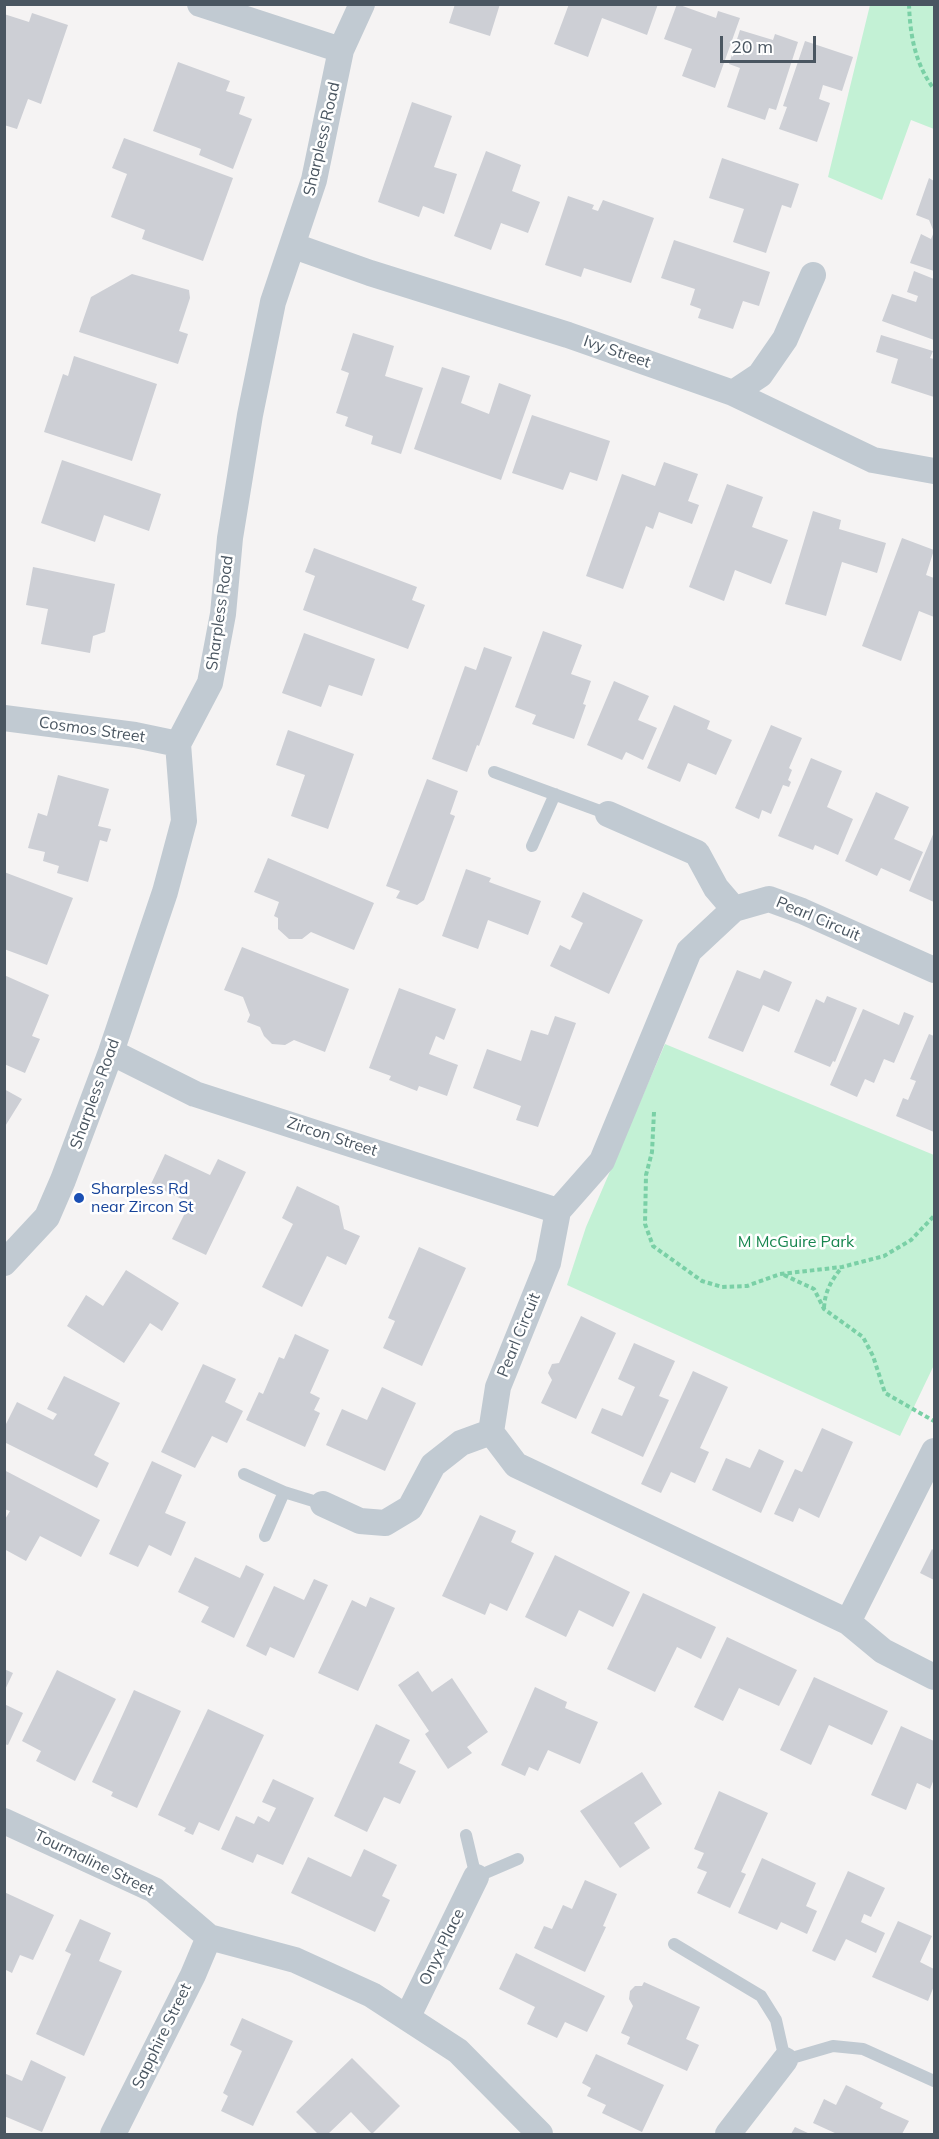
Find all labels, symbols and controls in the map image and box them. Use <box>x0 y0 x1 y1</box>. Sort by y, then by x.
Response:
scale bar <box>723 24 819 62</box>
text: 20 m <box>731 35 773 58</box>
street label: Sharpless Road <box>300 80 344 198</box>
street label: Ivy Street <box>581 332 653 372</box>
street label: Sharpless Road <box>202 554 238 672</box>
street label: Cosmos Street <box>38 713 146 747</box>
street label: Pearl Circuit <box>773 893 863 945</box>
street label: Sharpless Road <box>66 1036 124 1152</box>
street label: Zircon Street <box>284 1113 380 1161</box>
place label: Sharpless Rd near Zircon St <box>91 1179 194 1217</box>
marker: Sharpless Rd near Zircon St <box>72 1191 86 1205</box>
park label: M McGuire Park <box>738 1232 854 1252</box>
street label: Pearl Circuit <box>493 1290 545 1380</box>
street label: Tourmaline Street <box>31 1826 157 1900</box>
street label: Onyx Place <box>415 1905 469 1989</box>
street label: Sapphire Street <box>128 1980 196 2092</box>

